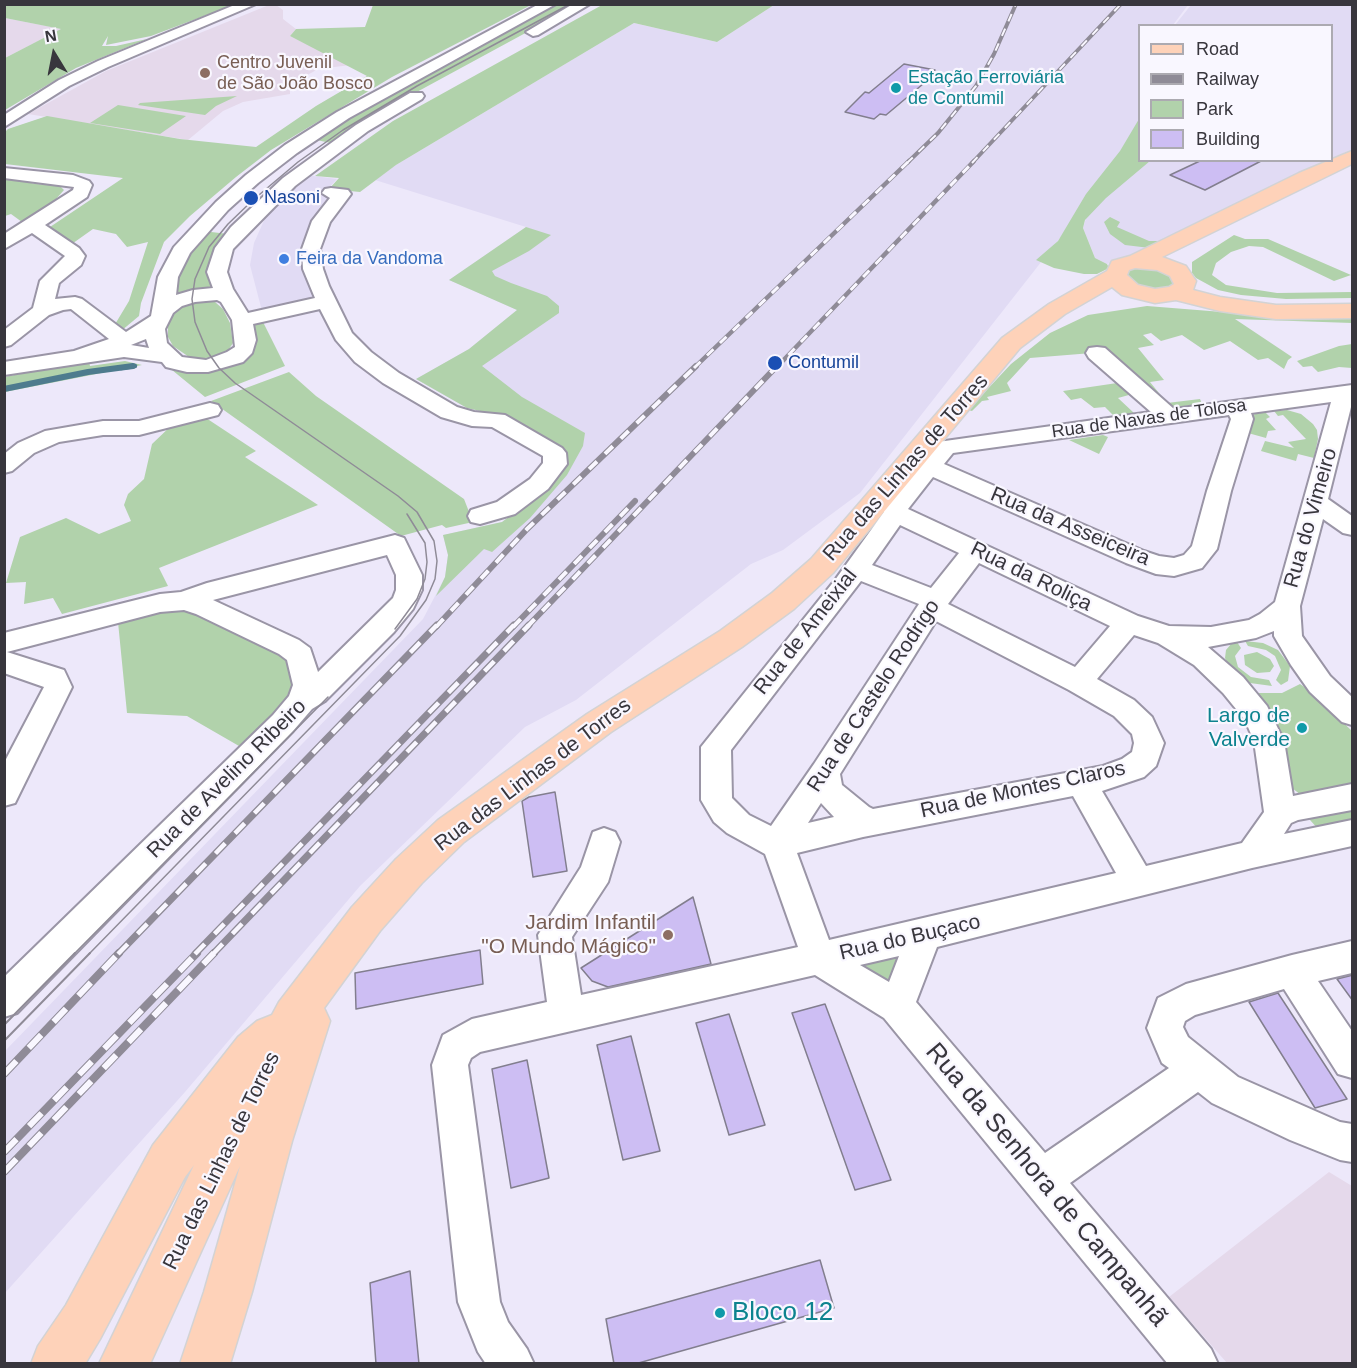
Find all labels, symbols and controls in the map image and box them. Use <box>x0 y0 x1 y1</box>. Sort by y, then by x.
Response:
north arrow <box>24 24 84 84</box>
legend <box>1138 24 1333 162</box>
text: N <box>44 26 58 45</box>
text: Road <box>1196 39 1239 59</box>
place label: Centro Juvenil de São João Bosco <box>217 52 373 94</box>
marker: Centro Juvenil de São João Bosco <box>198 66 212 80</box>
place label: Estação Ferroviária de Contumil <box>908 67 1064 110</box>
text: Railway <box>1196 69 1259 89</box>
marker: Estação Ferroviária de Contumil <box>889 81 903 95</box>
text: Park <box>1196 99 1233 119</box>
text: Building <box>1196 129 1260 149</box>
place label: Nasoni <box>264 187 320 209</box>
marker: Nasoni <box>242 189 260 207</box>
place label: Feira da Vandoma <box>296 248 443 270</box>
marker: Feira da Vandoma <box>277 252 291 266</box>
place label: Contumil <box>788 352 859 374</box>
marker: Contumil <box>766 354 784 372</box>
street label: Rua das Linhas de Torres <box>818 369 994 567</box>
street label: Rua de Navas de Tolosa <box>1050 395 1248 443</box>
street label: Rua do Vimeiro <box>1279 445 1343 591</box>
street label: Rua da Asseiceira <box>987 482 1153 572</box>
street label: Rua da Roliça <box>966 537 1096 617</box>
street label: Rua de Ameixial <box>749 564 863 700</box>
street label: Rua de Castelo Rodrigo <box>802 595 946 797</box>
street label: Rua das Linhas de Torres <box>430 693 636 857</box>
street label: Rua de Avelino Ribeiro <box>142 694 312 864</box>
place label: Largo de Valverde <box>1207 703 1290 753</box>
marker: Largo de Valverde <box>1295 721 1309 735</box>
street label: Rua de Montes Claros <box>918 756 1128 824</box>
place label: Jardim Infantil "O Mundo Mágico" <box>481 910 656 960</box>
street label: Rua do Buçaco <box>837 910 983 966</box>
marker: Jardim Infantil "O Mundo Mágico" <box>661 928 675 942</box>
street label: Rua da Senhora de Campanhã <box>918 1037 1174 1333</box>
street label: Rua das Linhas de Torres <box>158 1048 286 1274</box>
place label: Bloco 12 <box>732 1297 833 1329</box>
marker: Bloco 12 <box>713 1306 727 1320</box>

